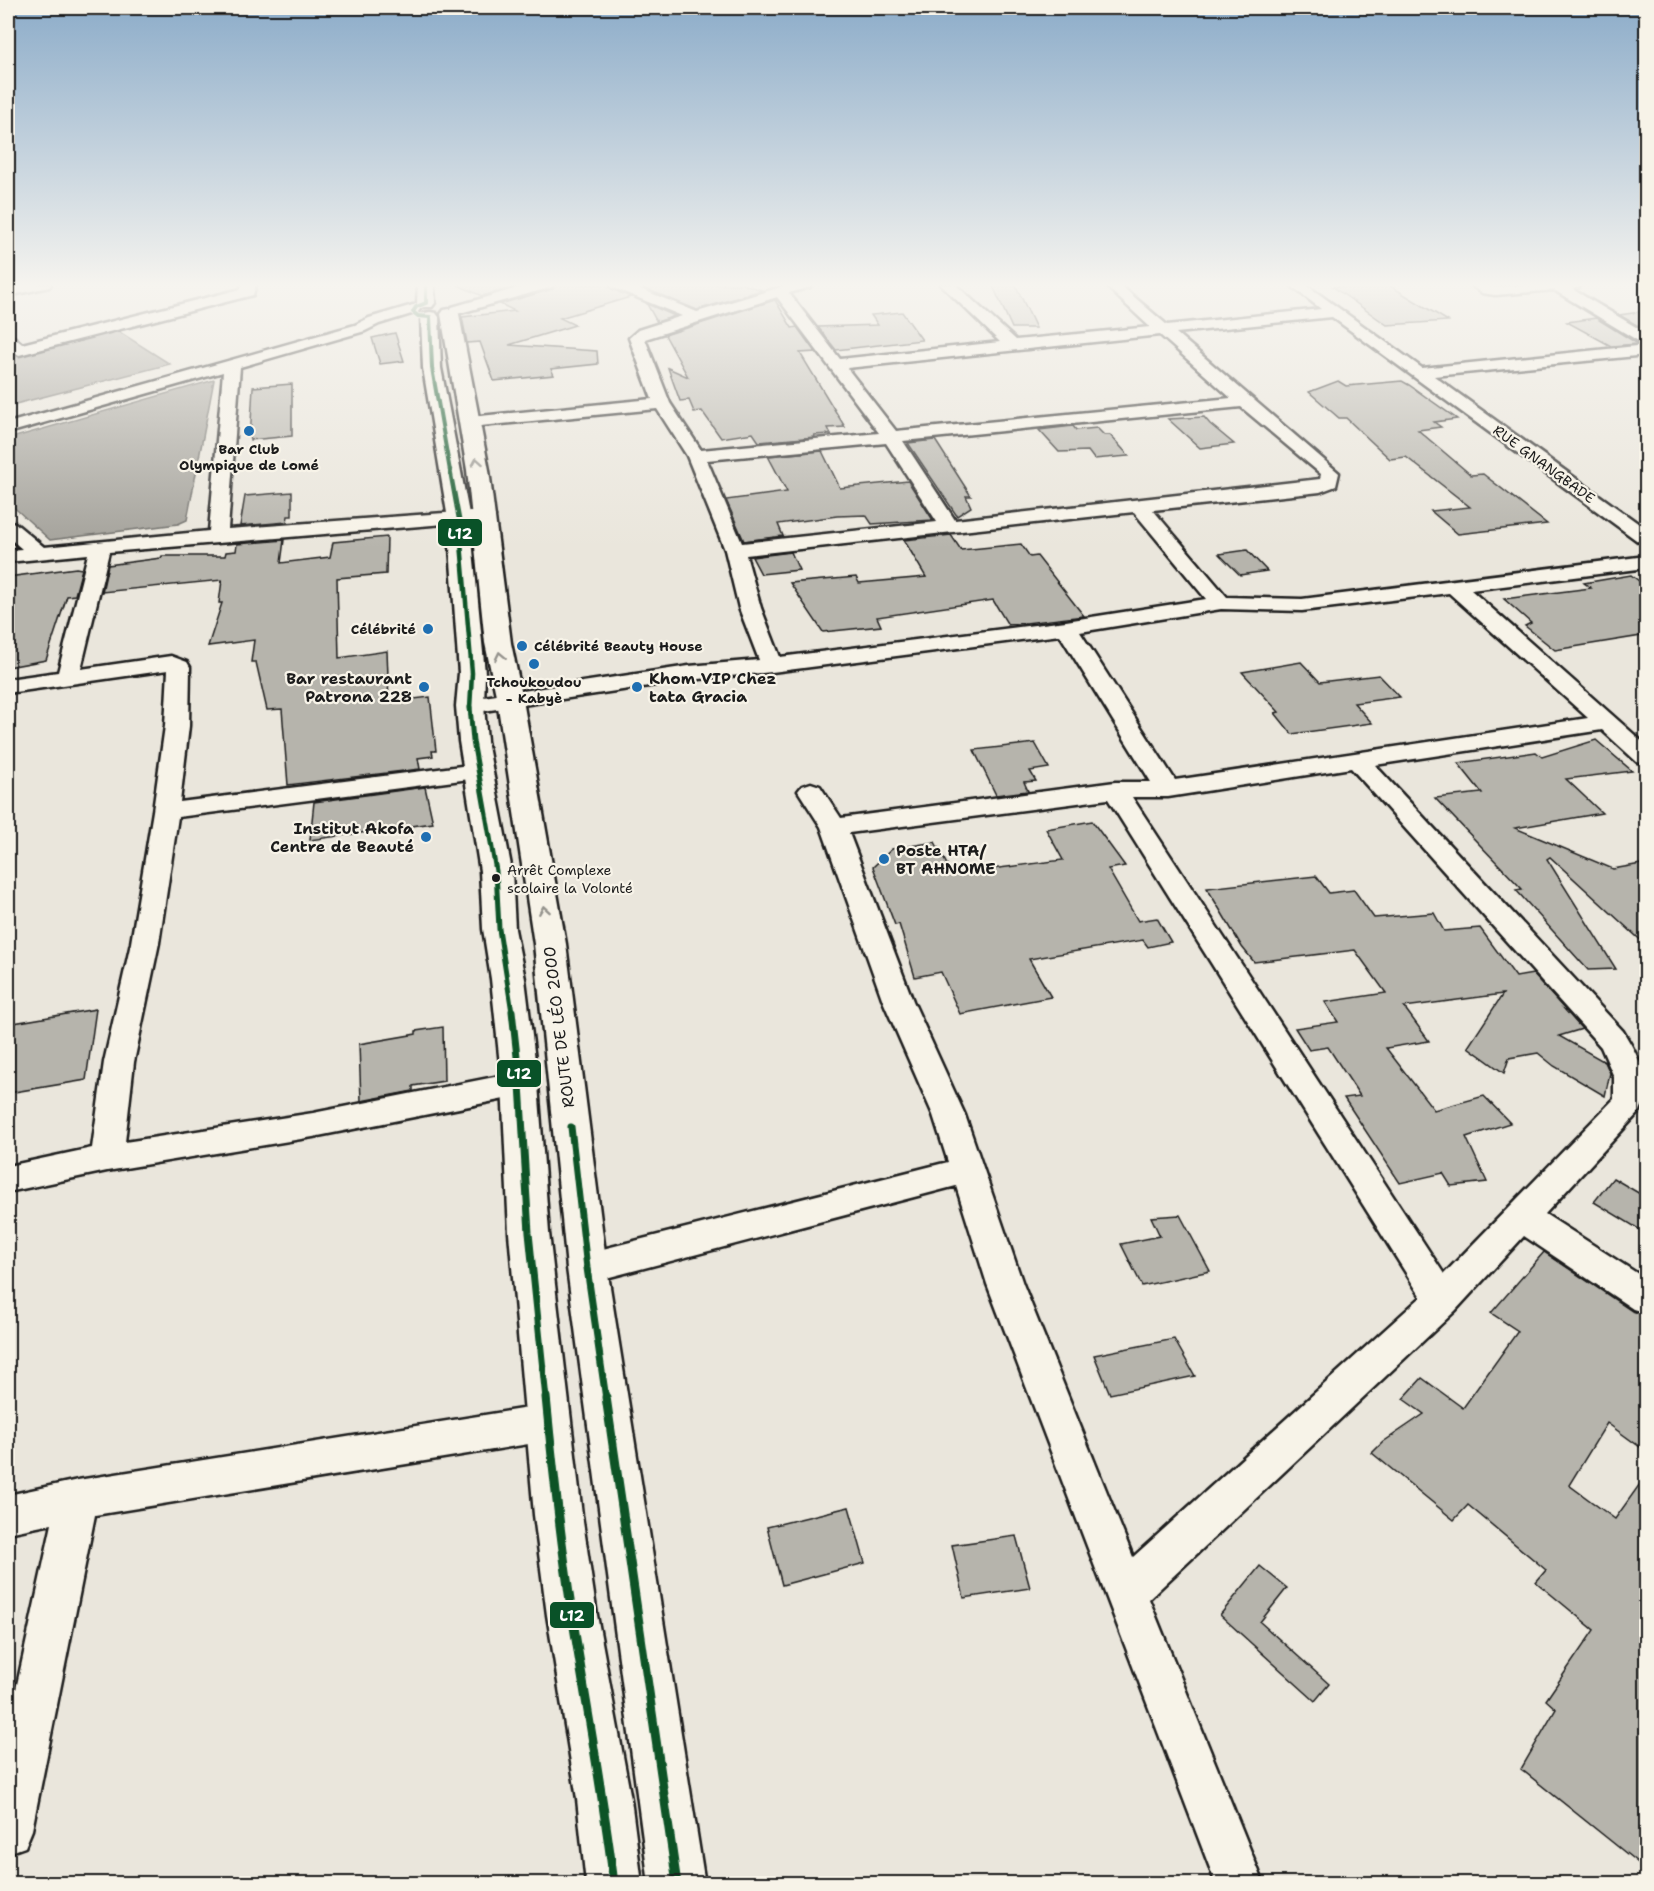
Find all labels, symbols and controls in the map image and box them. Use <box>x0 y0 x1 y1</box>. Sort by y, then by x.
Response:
street label: RUE GNANGBADE <box>1490 421 1599 507</box>
marker: Bar Club Olympique de Lomé <box>242 424 256 438</box>
place label: Bar Club Olympique de Lomé <box>179 440 319 474</box>
one-way arrow <box>471 458 484 468</box>
line badge: L12 <box>437 518 483 547</box>
text: L12 <box>447 523 473 544</box>
place label: Célébrité <box>351 620 416 638</box>
marker: Célébrité <box>421 622 435 636</box>
place label: Célébrité Beauty House <box>534 637 703 655</box>
marker: Célébrité Beauty House <box>515 639 529 653</box>
one-way arrow <box>495 651 508 661</box>
marker: Tchoukoudou - Kabyè <box>527 657 541 671</box>
place label: Bar restaurant Patrona 228 <box>286 668 412 707</box>
place label: Khom VIP Chez tata Gracia <box>649 668 776 707</box>
place label: Tchoukoudou - Kabyè <box>486 673 582 707</box>
marker: Bar restaurant Patrona 228 <box>417 680 431 694</box>
marker: Khom VIP Chez tata Gracia <box>630 680 644 694</box>
place label: Institut Akofa Centre de Beauté <box>270 818 414 857</box>
marker: Institut Akofa Centre de Beauté <box>419 830 433 844</box>
place label: Poste HTA/ BT AHNOME <box>896 840 996 879</box>
marker: Poste HTA/ BT AHNOME <box>877 852 891 866</box>
place label: Arrêt Complexe scolaire la Volonté <box>507 861 633 897</box>
marker: Arrêt Complexe scolaire la Volonté <box>490 872 502 884</box>
one-way arrow <box>539 906 551 915</box>
street label: ROUTE DE LÉO 2000 <box>539 945 579 1109</box>
line badge: L12 <box>496 1059 542 1088</box>
text: L12 <box>506 1063 532 1084</box>
line badge: L12 <box>549 1601 595 1629</box>
text: L12 <box>559 1605 585 1626</box>

